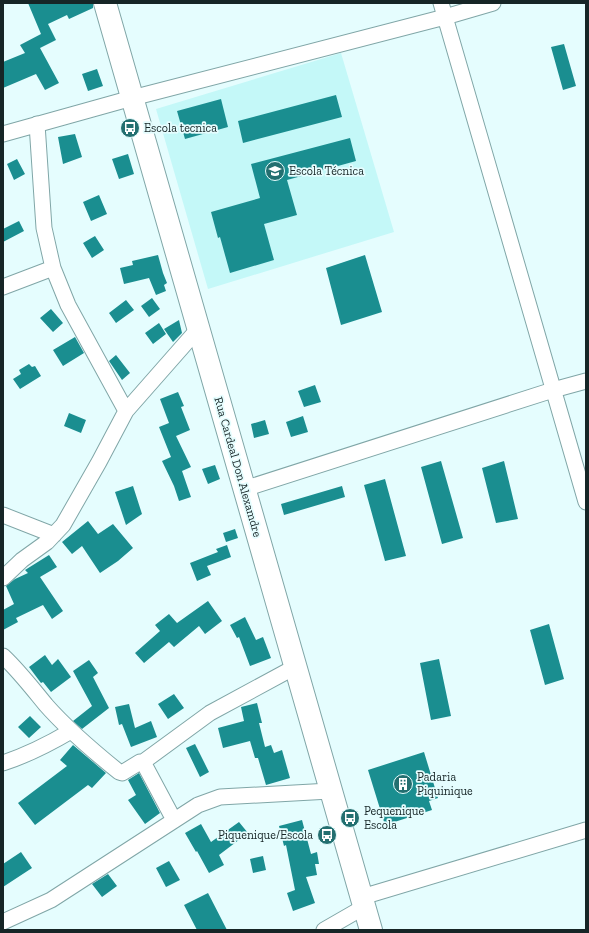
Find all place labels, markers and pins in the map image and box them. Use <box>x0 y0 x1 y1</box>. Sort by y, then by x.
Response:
bus stop icon: Escola tecnica <box>119 117 141 139</box>
place label: Escola tecnica <box>144 121 217 135</box>
school or university icon: Escola Técnica <box>264 160 286 182</box>
place label: Escola Técnica <box>289 164 364 178</box>
place label: Padaria Piquinique <box>417 770 473 798</box>
building icon: Padaria Piquinique <box>392 773 414 795</box>
place label: Pequenique Escola <box>364 804 424 832</box>
bus stop icon: Pequenique Escola <box>339 807 361 829</box>
bus stop icon: Piquenique/Escola <box>316 824 338 846</box>
place label: Piquenique/Escola <box>218 828 313 842</box>

